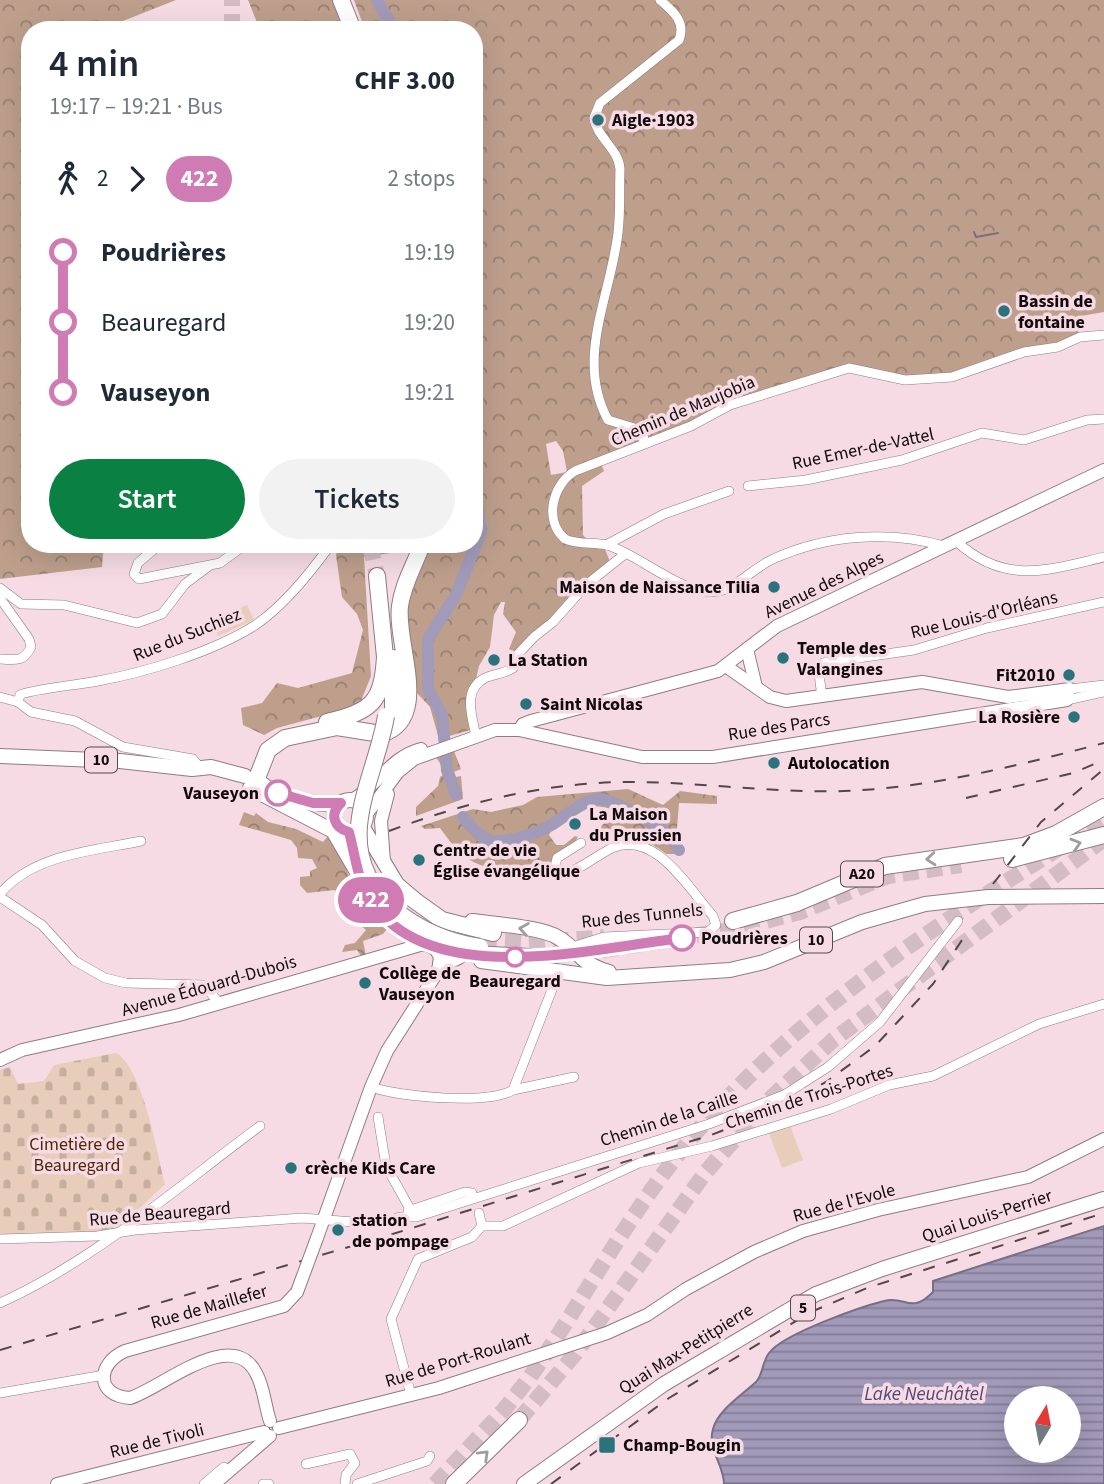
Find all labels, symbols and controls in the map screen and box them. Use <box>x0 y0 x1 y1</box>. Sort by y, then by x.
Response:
text: 4 min <box>49 37 139 91</box>
text: CHF 3.00 <box>355 62 455 99</box>
text: 19:17 – 19:21 · Bus <box>49 90 223 123</box>
place label: Aigle·1903 <box>611 108 695 133</box>
marker: Aigle·1903 <box>590 112 606 128</box>
icon: walk <box>49 160 87 198</box>
icon: forward <box>118 160 156 198</box>
text: 422 <box>180 161 218 196</box>
text: 2 <box>97 162 108 195</box>
text: 2 stops <box>388 162 455 195</box>
text: Poudrières <box>101 234 226 271</box>
text: 19:19 <box>404 236 455 269</box>
place label: Bassin de fontaine <box>1018 289 1093 335</box>
marker: Bassin de fontaine <box>996 303 1012 319</box>
text: Beauregard <box>101 304 226 341</box>
text: 19:20 <box>404 306 455 339</box>
street label: Chemin de Maujobia <box>607 369 759 453</box>
text: Vauseyon <box>101 374 210 411</box>
text: 19:21 <box>404 376 455 409</box>
street label: Rue Emer-de-Vattel <box>790 422 936 476</box>
button: Start <box>49 459 245 539</box>
button: Tickets <box>259 459 455 539</box>
street label: Avenue des Alpes <box>760 545 888 625</box>
place label: Maison de Naissance Tilia <box>559 575 760 600</box>
marker: Maison de Naissance Tilia <box>766 579 782 595</box>
street label: Rue Louis-d'Orléans <box>908 585 1060 645</box>
street label: Rue du Suchiez <box>129 602 245 668</box>
place label: Temple des Valangines <box>796 636 886 682</box>
place label: La Station <box>508 648 588 673</box>
marker: Temple des Valangines <box>775 650 791 666</box>
marker: La Station <box>486 652 502 668</box>
place label: Fit2010 <box>996 663 1055 688</box>
marker: Fit2010 <box>1061 667 1077 683</box>
place label: Saint Nicolas <box>540 692 643 717</box>
marker: Saint Nicolas <box>518 696 534 712</box>
place label: La Rosière <box>978 705 1060 730</box>
street label: Rue des Parcs <box>726 707 832 747</box>
marker: La Rosière <box>1066 709 1082 725</box>
road number: 10 <box>85 748 117 772</box>
place label: Autolocation <box>787 751 890 776</box>
marker: Autolocation <box>766 755 782 771</box>
marker: Vauseyon <box>265 780 291 806</box>
place label: Vauseyon <box>182 781 259 806</box>
place label: La Maison du Prussien <box>589 802 682 848</box>
marker: La Maison du Prussien <box>567 816 583 832</box>
one-way arrow <box>1070 837 1082 852</box>
place label: Centre de vie Église évangélique <box>433 838 580 884</box>
one-way arrow <box>925 851 937 866</box>
marker: Centre de vie Église évangélique <box>411 852 427 868</box>
road number: A20 <box>841 862 883 887</box>
line badge: 422 <box>331 877 411 923</box>
text: 422 <box>352 882 390 917</box>
street label: Rue des Tunnels <box>580 897 704 935</box>
one-way arrow <box>518 922 529 937</box>
marker: Poudrières <box>669 925 695 951</box>
place label: Poudrières <box>701 926 788 951</box>
road number: 10 <box>800 928 832 952</box>
marker: Beauregard <box>505 947 525 967</box>
street label: Avenue Édouard-Dubois <box>118 949 300 1023</box>
place label: Collège de Vauseyon <box>378 961 461 1007</box>
place label: Beauregard <box>469 969 561 994</box>
marker: Collège de Vauseyon <box>357 975 373 991</box>
street label: Chemin de Trois-Portes <box>722 1058 896 1136</box>
street label: Chemin de la Caille <box>597 1085 741 1153</box>
park label: Cimetière de Beauregard <box>29 1132 125 1178</box>
place label: crèche Kids Care <box>305 1156 436 1181</box>
marker: crèche Kids Care <box>283 1160 299 1176</box>
street label: Rue de l'Evole <box>790 1177 898 1229</box>
street label: Quai Louis-Perrier <box>919 1183 1056 1249</box>
street label: Rue de Beauregard <box>88 1195 232 1233</box>
place label: station de pompage <box>352 1208 449 1254</box>
marker: station de pompage <box>330 1222 346 1238</box>
street label: Rue de Maillefer <box>148 1278 271 1336</box>
road number: 5 <box>791 1296 815 1320</box>
street label: Quai Max-Petitpierre <box>614 1298 758 1400</box>
street label: Rue de Port-Roulant <box>382 1326 534 1394</box>
water label: Lake Neuchâtel <box>864 1381 984 1408</box>
north arrow <box>1004 1386 1082 1463</box>
map controls <box>1004 1386 1081 1463</box>
street label: Rue de Tivoli <box>107 1417 207 1465</box>
place label: Champ-Bougin <box>623 1433 741 1458</box>
marker: Champ-Bougin <box>597 1435 617 1455</box>
one-way arrow <box>476 1450 489 1463</box>

